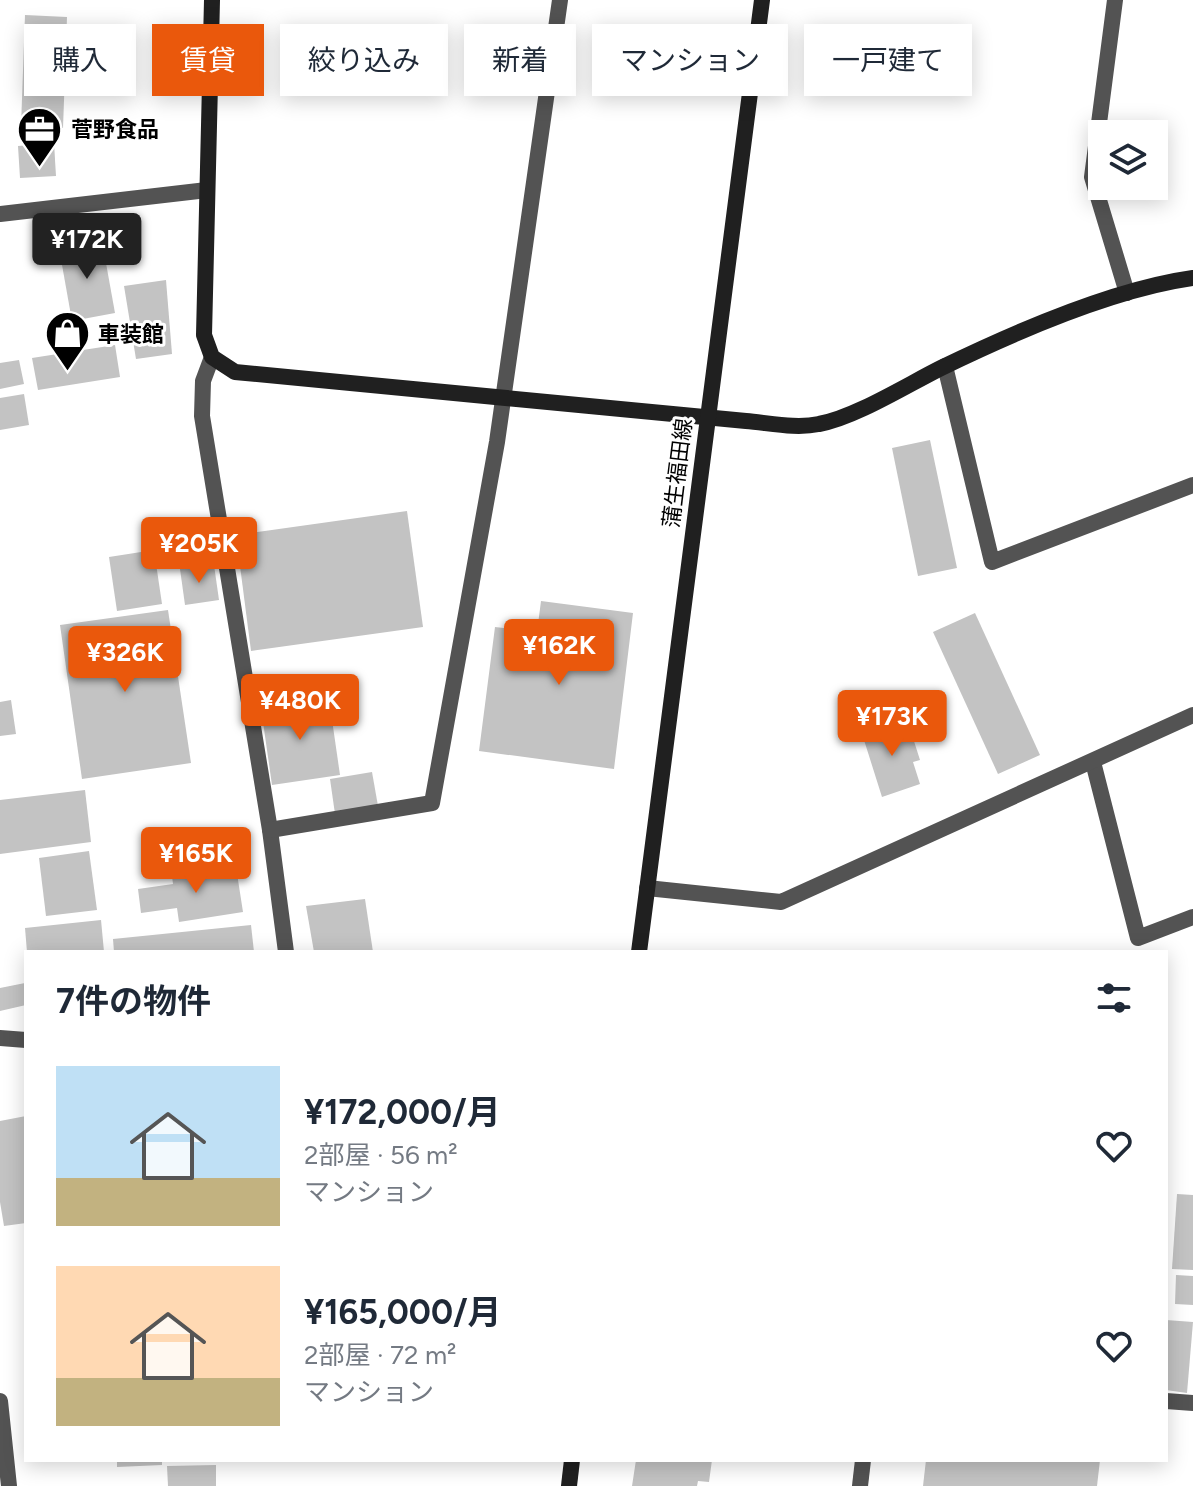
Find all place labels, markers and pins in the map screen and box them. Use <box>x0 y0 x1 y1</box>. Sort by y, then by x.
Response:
office icon: 菅野食品 <box>16 105 64 168</box>
place label: 菅野食品 <box>71 116 159 143</box>
pin: ¥172K <box>31 213 143 281</box>
shop icon: 車装館 <box>43 310 91 373</box>
place label: 車装館 <box>98 321 164 348</box>
pin: ¥205K <box>143 517 255 585</box>
pin: ¥162K <box>503 619 615 687</box>
pin: ¥326K <box>69 626 181 694</box>
pin: ¥480K <box>244 674 356 742</box>
pin: ¥173K <box>836 690 948 758</box>
pin: ¥165K <box>140 827 252 895</box>

